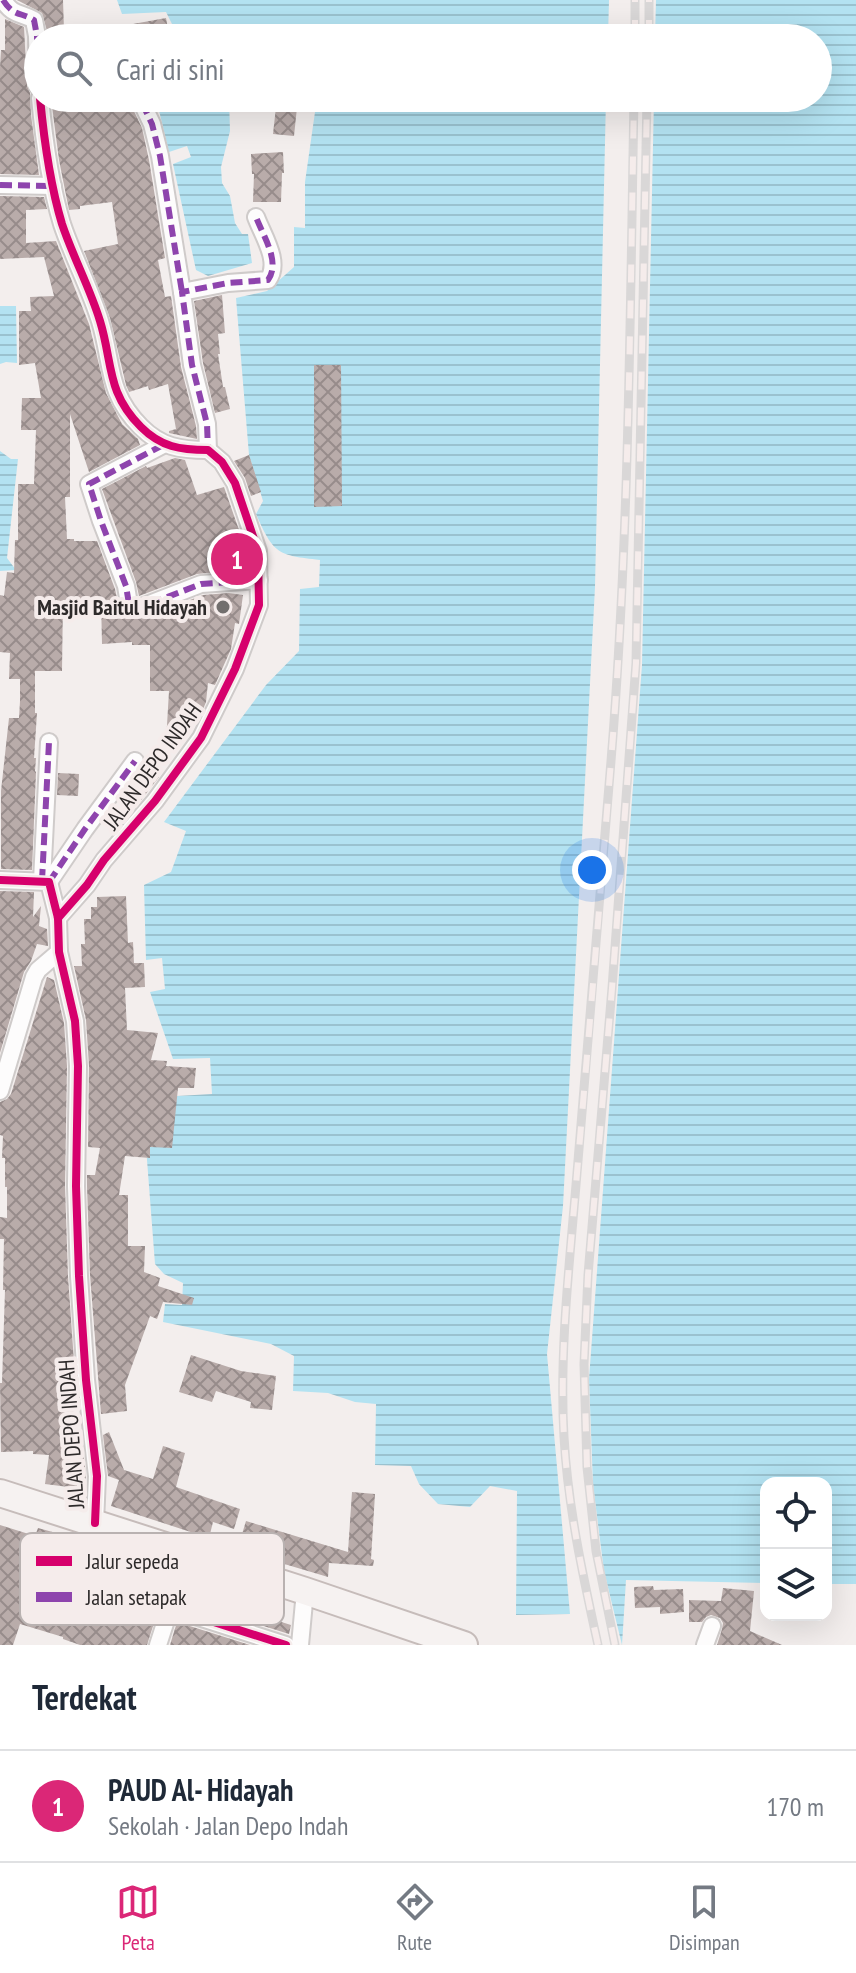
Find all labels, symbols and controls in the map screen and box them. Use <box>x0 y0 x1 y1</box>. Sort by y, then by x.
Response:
search box <box>24 24 832 112</box>
icon: search <box>52 46 96 90</box>
text: Cari di sini <box>116 49 225 88</box>
pin: 1 <box>211 529 263 589</box>
place label: Masjid Baitul Hidayah <box>37 593 207 621</box>
marker: Masjid Baitul Hidayah <box>214 598 232 616</box>
street label: JALAN DEPO INDAH <box>96 697 207 836</box>
your location <box>572 850 612 890</box>
street label: JALAN DEPO INDAH <box>52 1358 90 1511</box>
map controls <box>760 1477 832 1621</box>
button: locate <box>760 1477 832 1549</box>
legend <box>20 1533 284 1625</box>
text: Jalur sepeda <box>85 1547 179 1575</box>
button: layers <box>760 1549 832 1621</box>
text: Jalan setapak <box>85 1583 187 1611</box>
text: Terdekat <box>32 1675 137 1719</box>
text: PAUD Al- Hidayah <box>108 1770 293 1809</box>
text: 1 <box>52 1790 64 1823</box>
text: 170 m <box>766 1790 824 1823</box>
text: Sekolah · Jalan Depo Indah <box>108 1809 348 1842</box>
tab: Peta <box>116 1880 160 1956</box>
tab: Rute <box>393 1880 437 1956</box>
tab: Disimpan <box>669 1880 740 1956</box>

